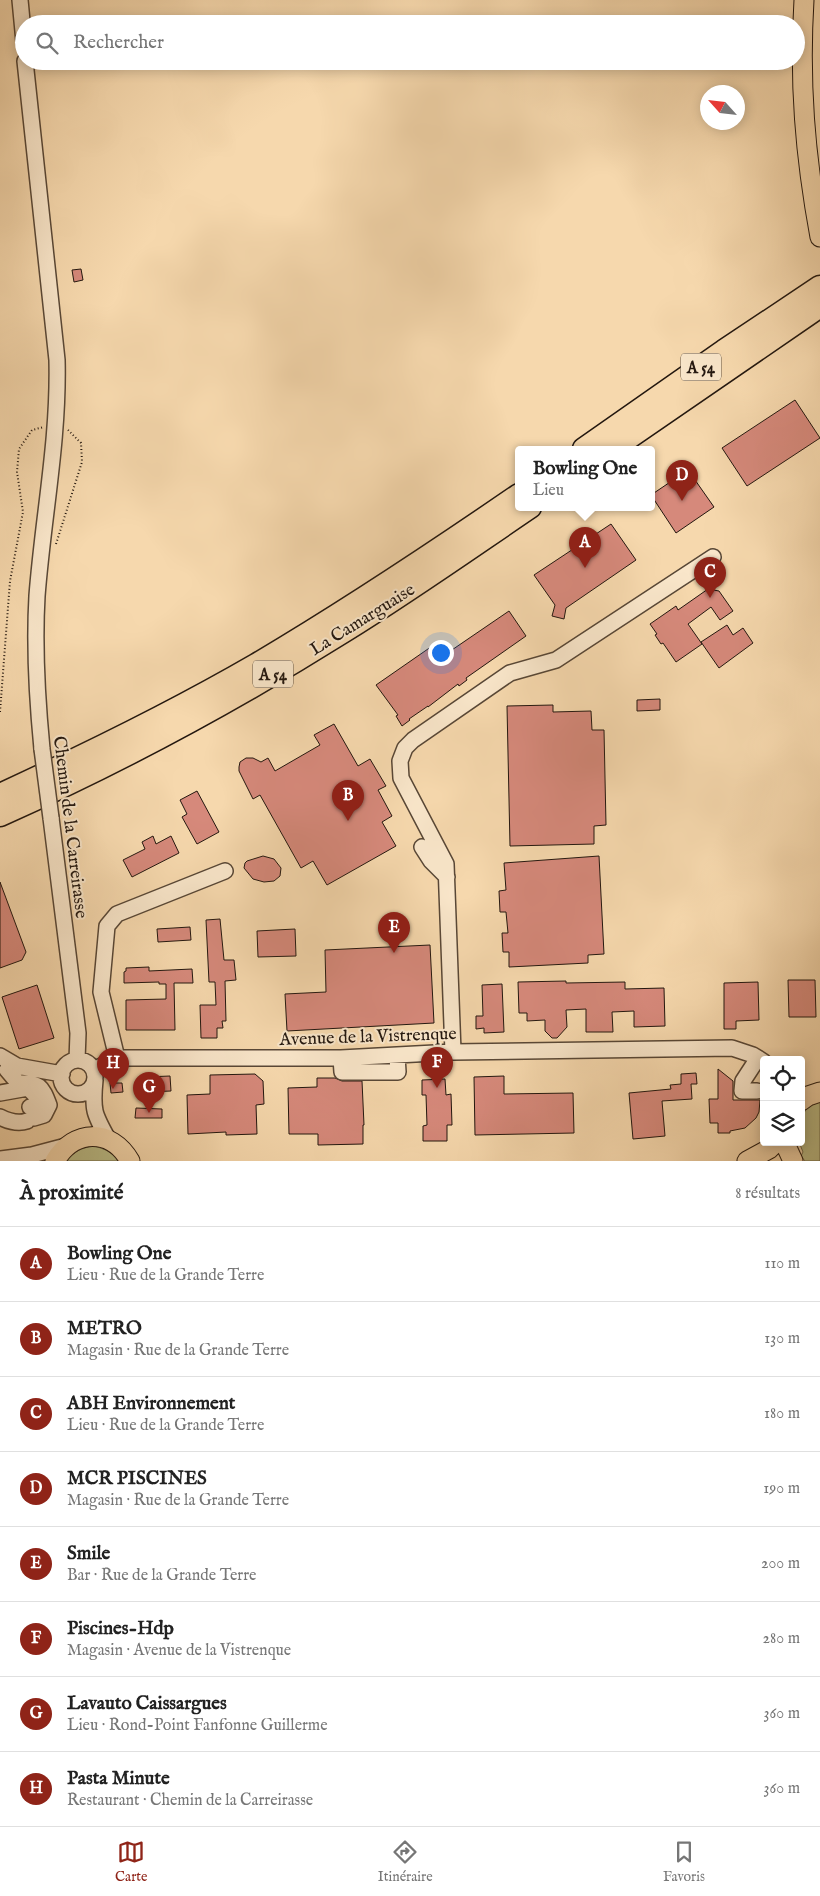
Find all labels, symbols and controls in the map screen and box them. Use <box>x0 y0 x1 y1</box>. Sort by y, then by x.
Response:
search box <box>15 15 805 70</box>
icon: search <box>33 29 61 57</box>
text: Rechercher <box>73 31 164 55</box>
north arrow <box>700 85 745 130</box>
road number: A 54 <box>681 354 721 381</box>
popup <box>515 446 655 511</box>
text: Bowling One <box>533 457 637 481</box>
pin: D <box>666 460 698 501</box>
text: Lieu <box>533 481 564 501</box>
pin: A <box>569 527 601 568</box>
pin: C <box>694 557 726 598</box>
street label: La Camarguaise <box>306 579 420 662</box>
your location <box>428 640 454 666</box>
road number: A 54 <box>253 661 293 688</box>
street label: Chemin de la Carreirasse <box>47 735 92 920</box>
pin: B <box>332 780 364 821</box>
pin: E <box>378 912 410 953</box>
street label: Avenue de la Vistrenque <box>278 1023 457 1052</box>
pin: F <box>421 1047 453 1088</box>
pin: H <box>97 1048 129 1089</box>
map controls <box>760 1056 805 1146</box>
button: locate <box>760 1056 805 1101</box>
pin: G <box>133 1072 165 1113</box>
button: layers <box>760 1101 805 1146</box>
text: À proximité <box>20 1180 123 1207</box>
text: 8 résultats <box>735 1184 800 1204</box>
text: Bowling One <box>67 1242 171 1266</box>
text: A <box>31 1254 41 1274</box>
text: 110 m <box>764 1254 800 1274</box>
text: Lieu · Rue de la Grande Terre <box>67 1266 264 1286</box>
text: METRO <box>67 1317 142 1341</box>
text: B <box>31 1329 41 1349</box>
text: 130 m <box>764 1329 800 1349</box>
text: Magasin · Rue de la Grande Terre <box>67 1341 289 1361</box>
text: ABH Environnement <box>67 1392 235 1416</box>
text: C <box>30 1404 42 1424</box>
text: 180 m <box>764 1404 800 1424</box>
text: Lieu · Rue de la Grande Terre <box>67 1416 264 1436</box>
text: MCR PISCINES <box>67 1467 207 1491</box>
text: D <box>30 1479 42 1499</box>
text: 190 m <box>763 1479 800 1499</box>
text: Magasin · Rue de la Grande Terre <box>67 1491 289 1511</box>
text: Smile <box>67 1542 110 1566</box>
text: E <box>30 1554 42 1574</box>
text: 200 m <box>761 1554 800 1574</box>
text: Bar · Rue de la Grande Terre <box>67 1566 256 1586</box>
text: Piscines-Hdp <box>67 1617 174 1641</box>
text: F <box>31 1629 41 1649</box>
text: 280 m <box>763 1629 800 1649</box>
text: Magasin · Avenue de la Vistrenque <box>67 1641 291 1661</box>
text: Lavauto Caissargues <box>67 1692 227 1716</box>
text: G <box>30 1704 42 1724</box>
text: 360 m <box>764 1704 800 1724</box>
text: Lieu · Rond-Point Fanfonne Guillerme <box>67 1716 328 1736</box>
text: Pasta Minute <box>67 1767 170 1791</box>
text: H <box>29 1779 43 1799</box>
text: 360 m <box>764 1779 800 1799</box>
text: Restaurant · Chemin de la Carreirasse <box>67 1791 313 1811</box>
tab: Carte <box>115 1838 148 1886</box>
tab: Itinéraire <box>378 1838 433 1886</box>
tab: Favoris <box>663 1838 705 1886</box>

